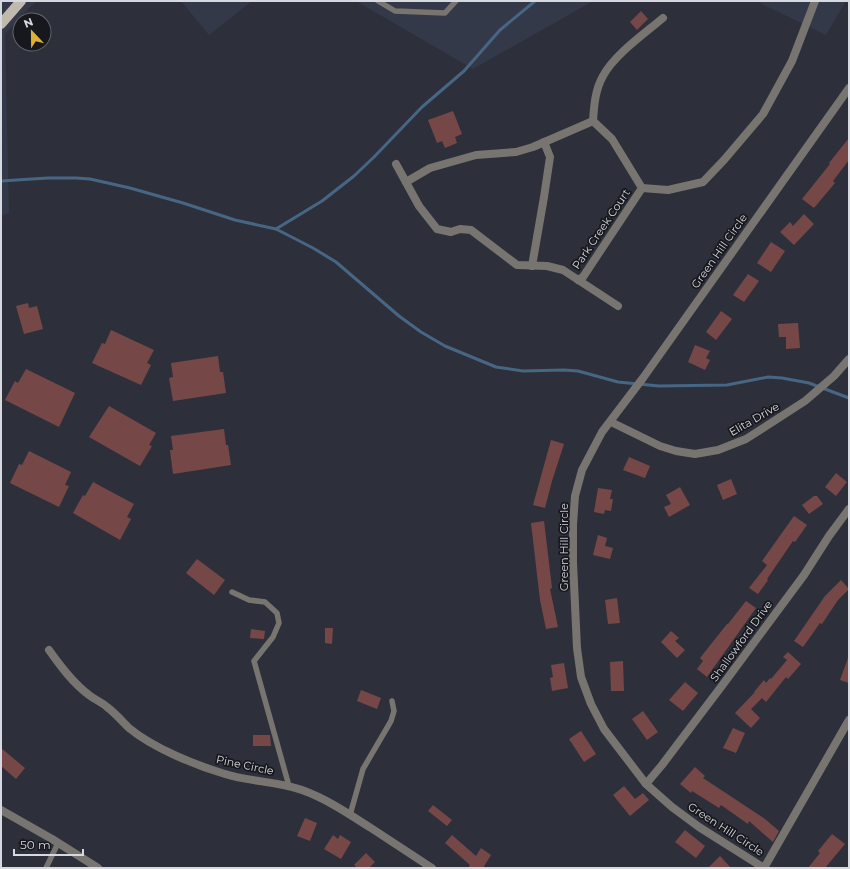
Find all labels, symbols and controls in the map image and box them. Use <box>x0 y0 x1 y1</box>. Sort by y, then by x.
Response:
north arrow <box>12 12 52 52</box>
text: N <box>22 15 35 31</box>
street label: Park Creek Court <box>569 186 633 272</box>
street label: Green Hill Circle <box>688 211 750 291</box>
street label: Elita Drive <box>726 399 782 439</box>
street label: Green Hill Circle <box>557 503 571 591</box>
street label: Shallowford Drive <box>707 597 775 684</box>
street label: Pine Circle <box>215 752 275 778</box>
street label: Green Hill Circle <box>685 799 767 859</box>
scale bar <box>14 831 83 857</box>
text: 50 m <box>20 837 51 852</box>

